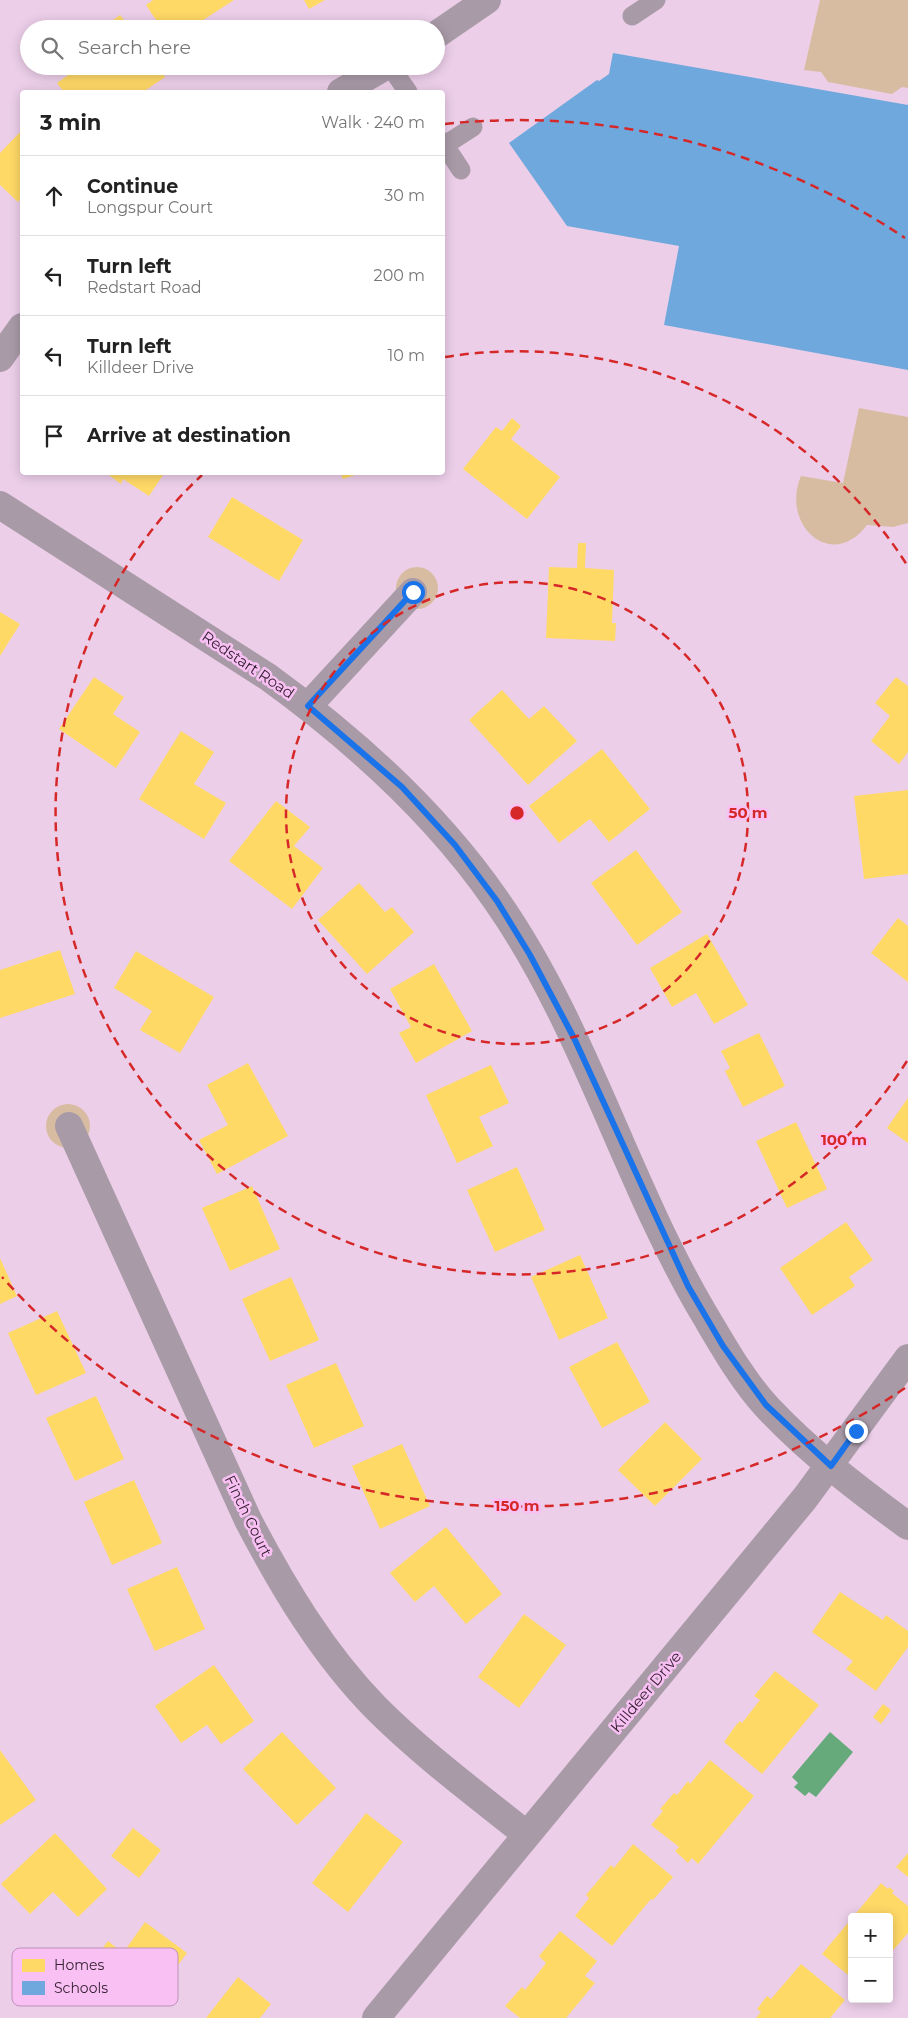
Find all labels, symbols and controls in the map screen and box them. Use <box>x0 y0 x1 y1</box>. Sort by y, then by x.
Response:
search box <box>20 20 445 75</box>
icon: search <box>38 34 66 62</box>
text: Search here <box>78 36 191 59</box>
text: 3 min <box>40 110 101 135</box>
text: Walk · 240 m <box>321 113 425 132</box>
text: Continue <box>87 175 178 198</box>
icon: ahead <box>40 182 68 210</box>
text: 30 m <box>384 186 425 205</box>
text: Longspur Court <box>87 198 213 217</box>
text: Turn left <box>87 255 172 278</box>
icon: left <box>40 262 68 290</box>
text: 200 m <box>374 266 425 285</box>
text: Redstart Road <box>87 278 202 297</box>
text: Turn left <box>87 335 172 358</box>
icon: left <box>40 342 68 370</box>
text: 10 m <box>387 346 425 365</box>
text: Killdeer Drive <box>87 358 194 377</box>
icon: arrive <box>40 422 68 450</box>
text: Arrive at destination <box>87 424 291 447</box>
route start <box>402 581 425 604</box>
street label: Redstart Road <box>198 627 298 703</box>
text: 50 m <box>728 803 768 822</box>
centre of rings <box>508 804 526 822</box>
text: 100 m <box>821 1130 867 1149</box>
route end <box>845 1420 868 1443</box>
street label: Finch Court <box>221 1472 276 1560</box>
text: 150 m <box>495 1496 539 1515</box>
street label: Killdeer Drive <box>606 1647 685 1736</box>
map controls <box>848 1913 893 2003</box>
button: + <box>848 1913 893 1958</box>
legend <box>12 1948 178 2006</box>
text: Homes <box>54 1956 104 1974</box>
button: − <box>848 1958 893 2003</box>
text: Schools <box>54 1979 108 1997</box>

